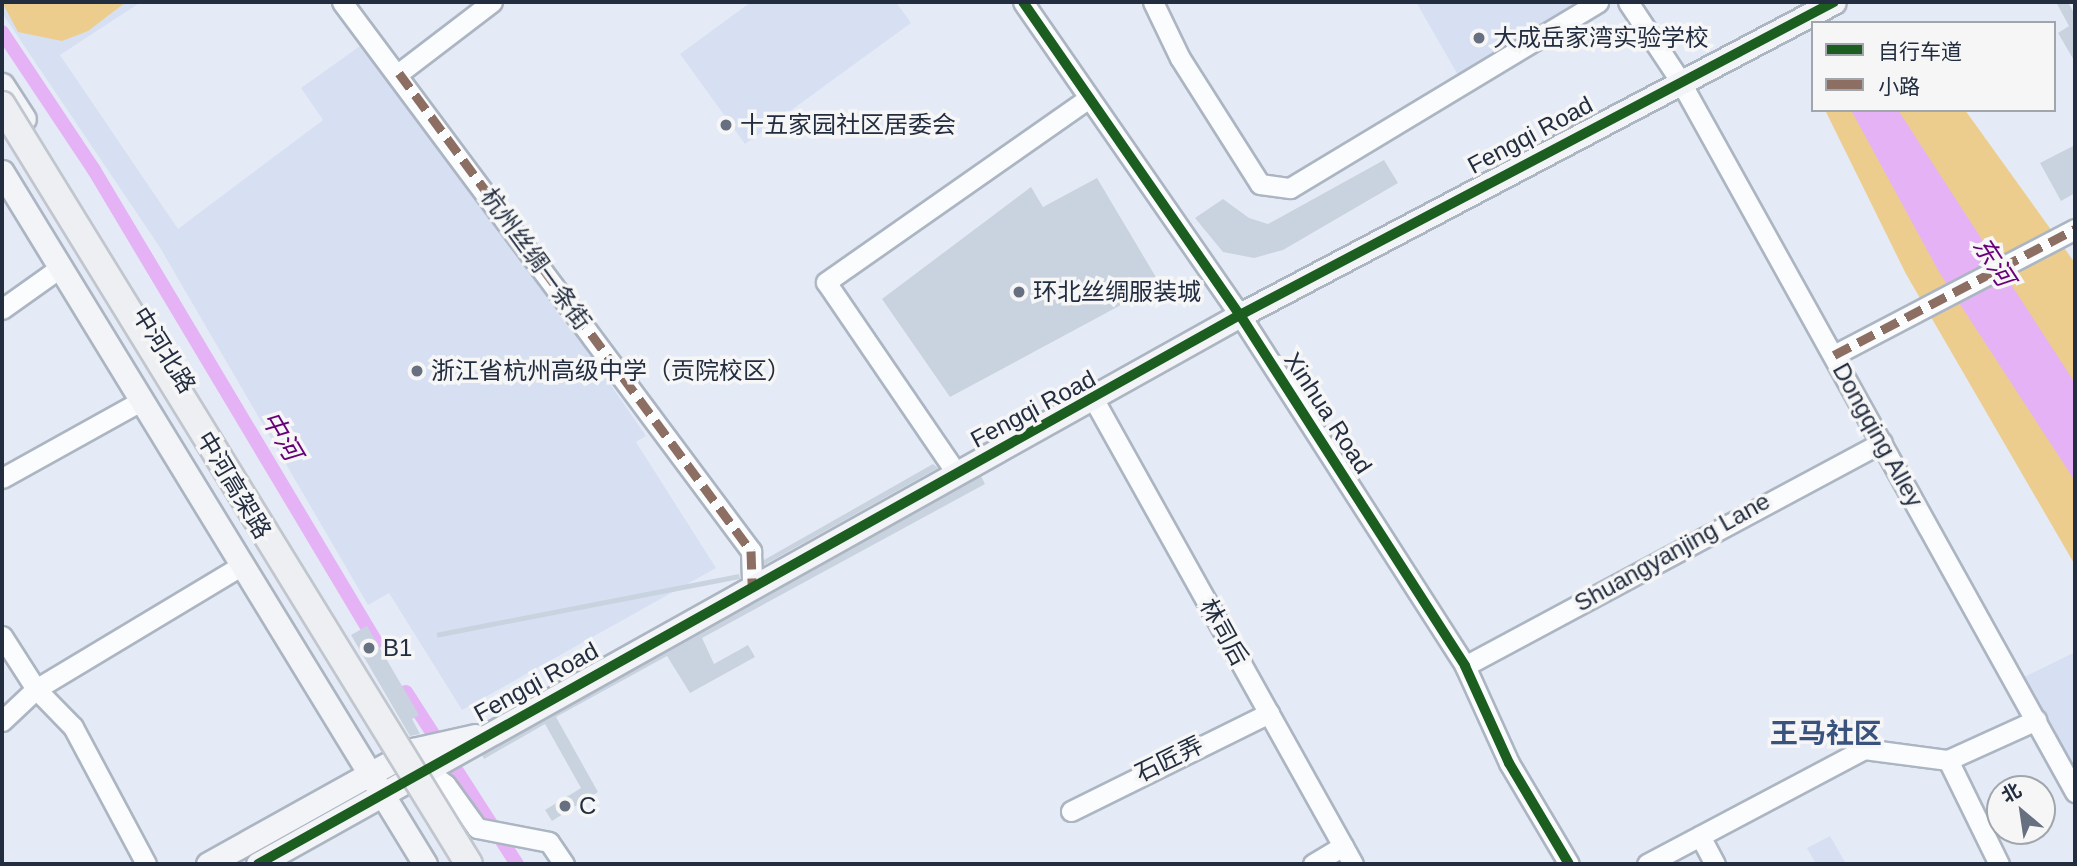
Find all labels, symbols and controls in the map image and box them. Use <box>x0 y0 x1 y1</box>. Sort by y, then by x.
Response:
legend <box>1811 21 2056 112</box>
place label: 大成岳家湾实验学校 <box>1493 24 1709 52</box>
marker: 大成岳家湾实验学校 <box>1471 30 1487 46</box>
text: 自行车道 <box>1878 40 1962 63</box>
text: 小路 <box>1878 75 1920 98</box>
street label: Fengqi Road <box>1463 90 1597 180</box>
place label: 十五家园社区居委会 <box>740 111 956 139</box>
marker: 十五家园社区居委会 <box>718 117 734 133</box>
street label: 杭州丝绸一条街 <box>475 183 597 335</box>
water label: 东河 <box>1966 232 2020 292</box>
place label: 环北丝绸服装城 <box>1033 278 1201 306</box>
marker: 环北丝绸服装城 <box>1011 284 1027 300</box>
street label: 中河北路 <box>126 302 202 398</box>
street label: Xinhua Road <box>1278 347 1378 479</box>
place label: 浙江省杭州高级中学（贡院校区） <box>431 357 791 385</box>
street label: Dongqing Alley <box>1826 357 1930 513</box>
marker: 浙江省杭州高级中学（贡院校区） <box>409 363 425 379</box>
street label: Fengqi Road <box>966 364 1100 454</box>
water label: 中河 <box>254 406 308 466</box>
street label: 中河高架路 <box>191 426 277 544</box>
street label: Shuangyanjing Lane <box>1569 486 1775 618</box>
street label: 林司后 <box>1194 594 1254 670</box>
place label: B1 <box>383 634 412 662</box>
street label: Fengqi Road <box>469 636 603 728</box>
marker: B1 <box>361 640 377 656</box>
district label: 王马社区 <box>1770 717 1882 751</box>
street label: 石匠弄 <box>1130 730 1208 788</box>
north arrow <box>1986 775 2056 845</box>
text: 北 <box>1998 779 2025 807</box>
place label: C <box>579 792 596 820</box>
marker: C <box>557 798 573 814</box>

